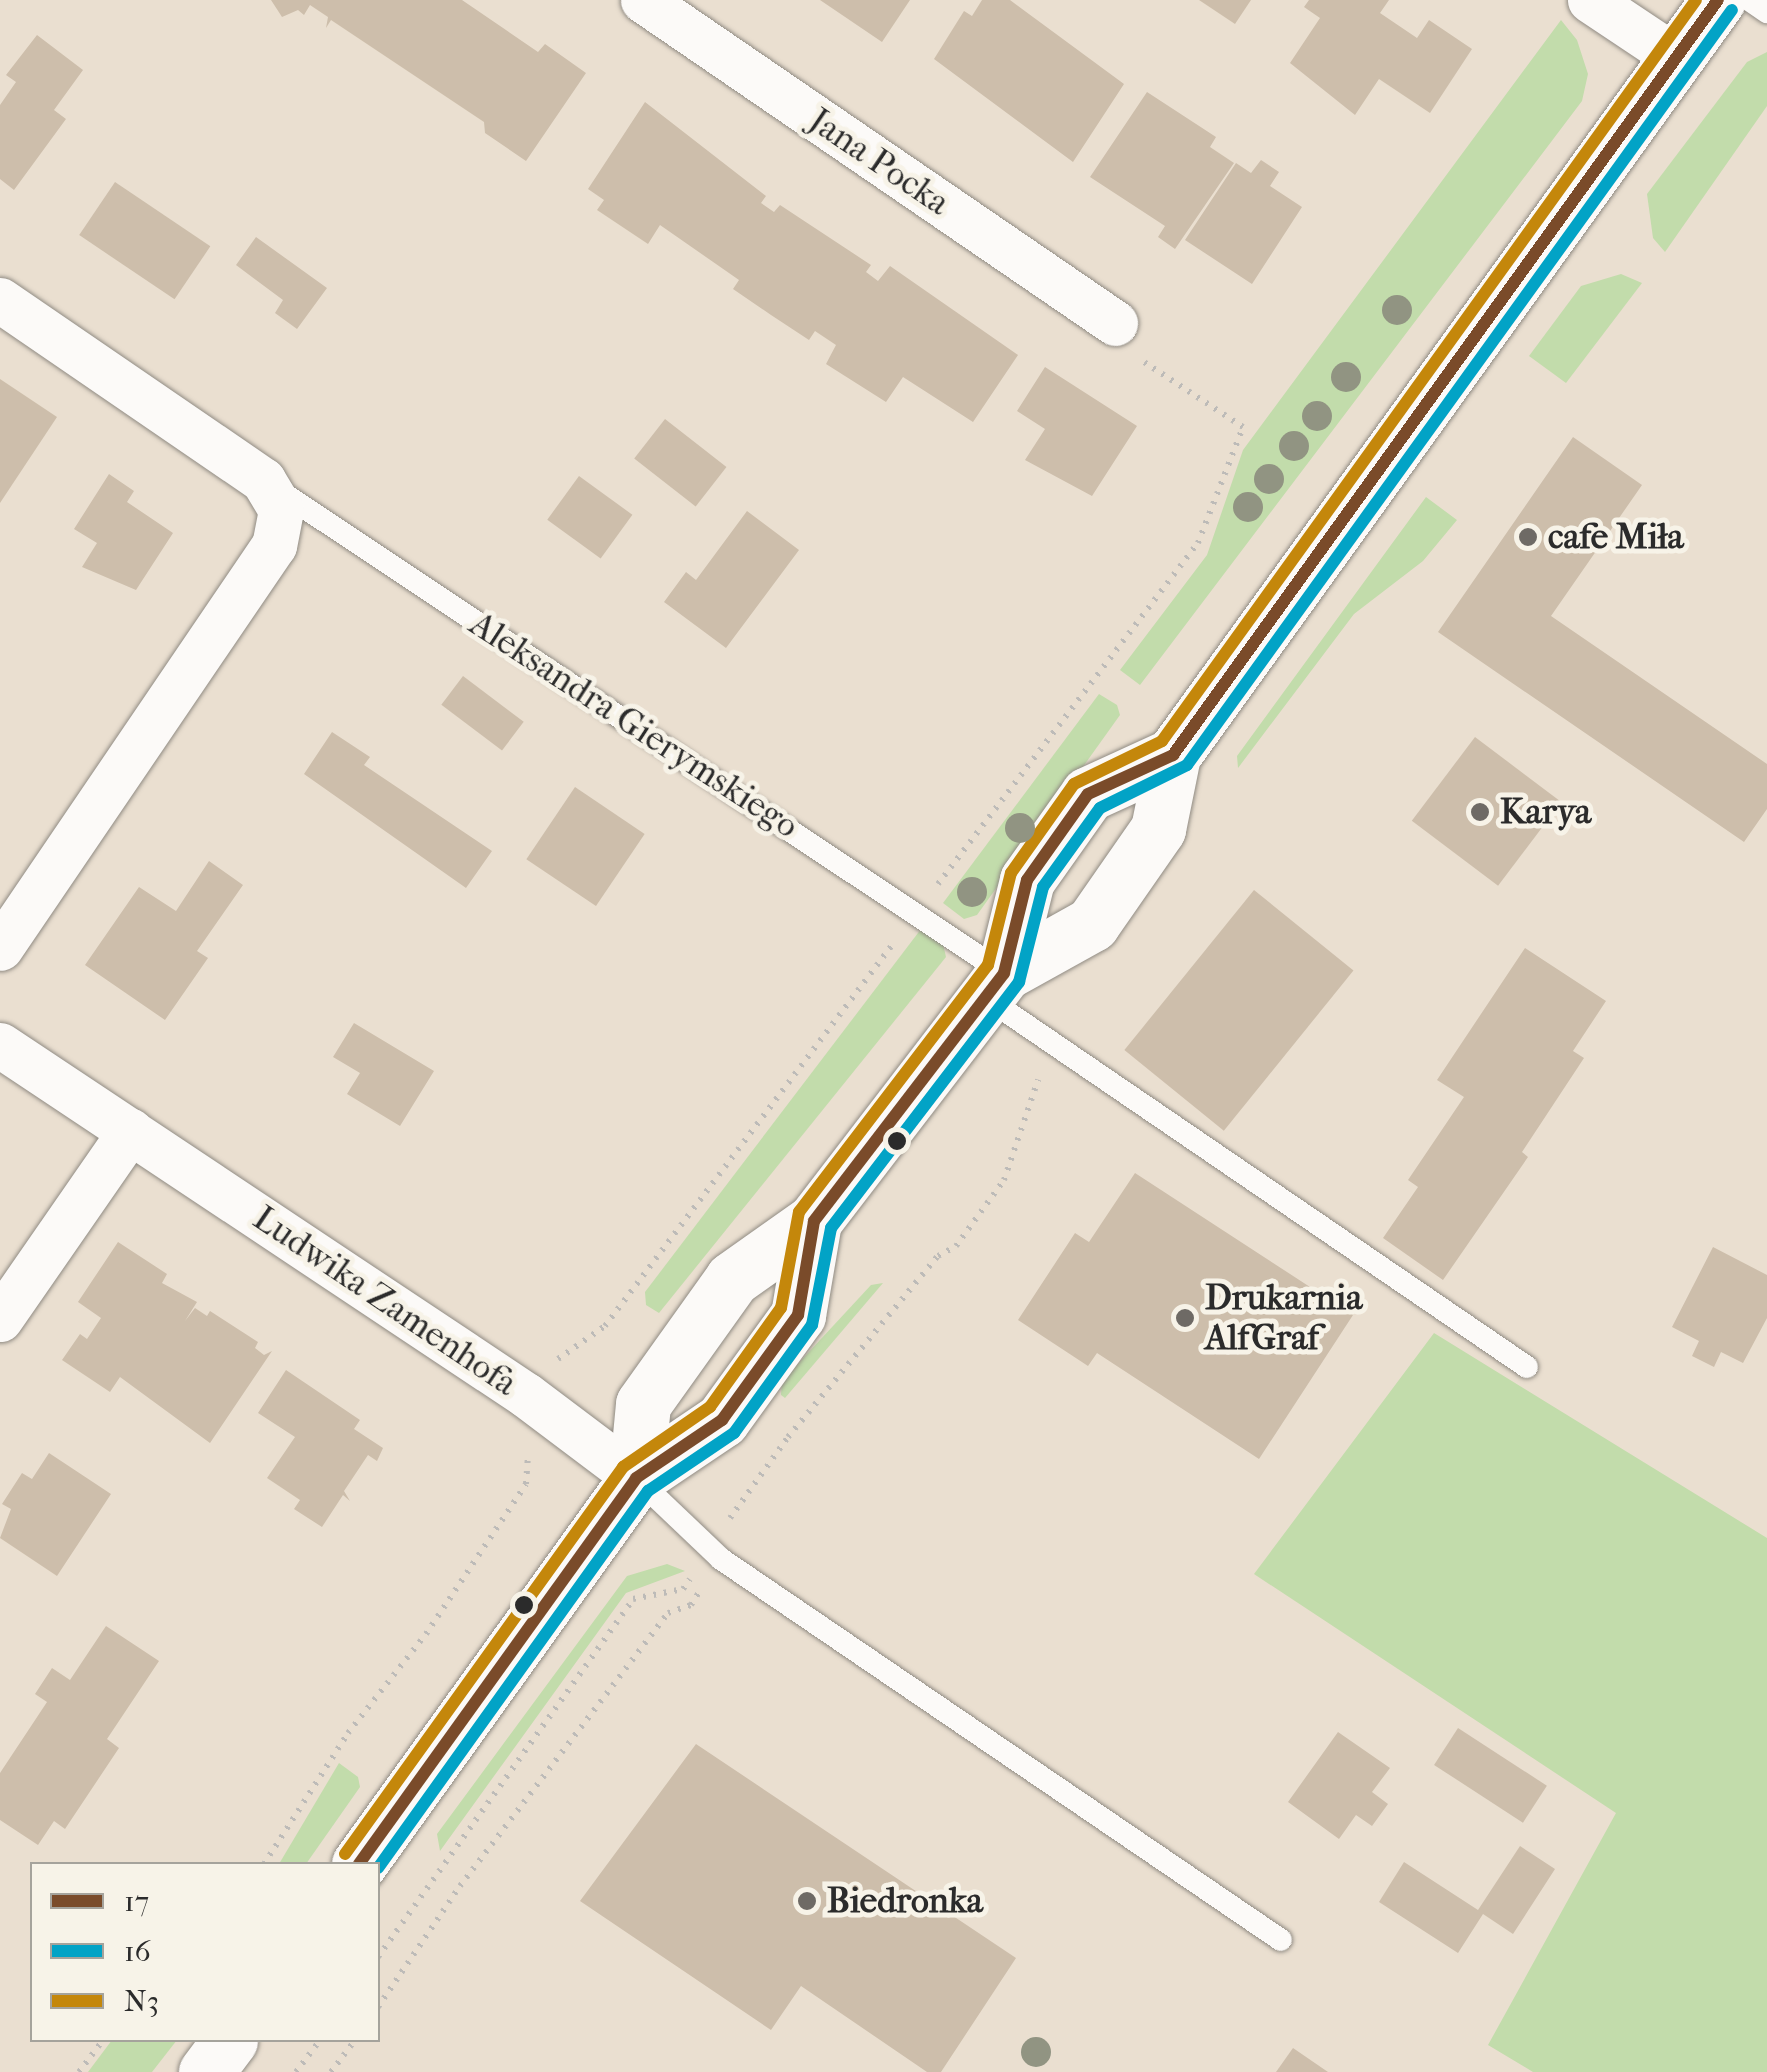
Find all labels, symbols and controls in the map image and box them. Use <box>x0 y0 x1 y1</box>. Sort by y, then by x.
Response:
street label: Jana Pocka <box>801 100 957 224</box>
place label: cafe Miła <box>1548 516 1684 558</box>
marker: cafe Miła <box>1517 526 1539 548</box>
street label: Aleksandra Gierymskiego <box>462 603 806 847</box>
place label: Karya <box>1500 791 1591 833</box>
marker: Karya <box>1469 801 1491 823</box>
unlabelled marker <box>887 1131 907 1151</box>
street label: Ludwika Zamenhofa <box>245 1197 525 1405</box>
place label: Drukarnia AlfGraf <box>1205 1277 1362 1359</box>
marker: Drukarnia AlfGraf <box>1174 1307 1196 1329</box>
unlabelled marker <box>514 1595 534 1615</box>
legend <box>30 1862 380 2042</box>
place label: Biedronka <box>827 1880 983 1922</box>
text: 17 <box>124 1884 149 1919</box>
marker: Biedronka <box>796 1890 818 1912</box>
text: 16 <box>124 1934 151 1969</box>
text: N3 <box>124 1984 159 2019</box>

